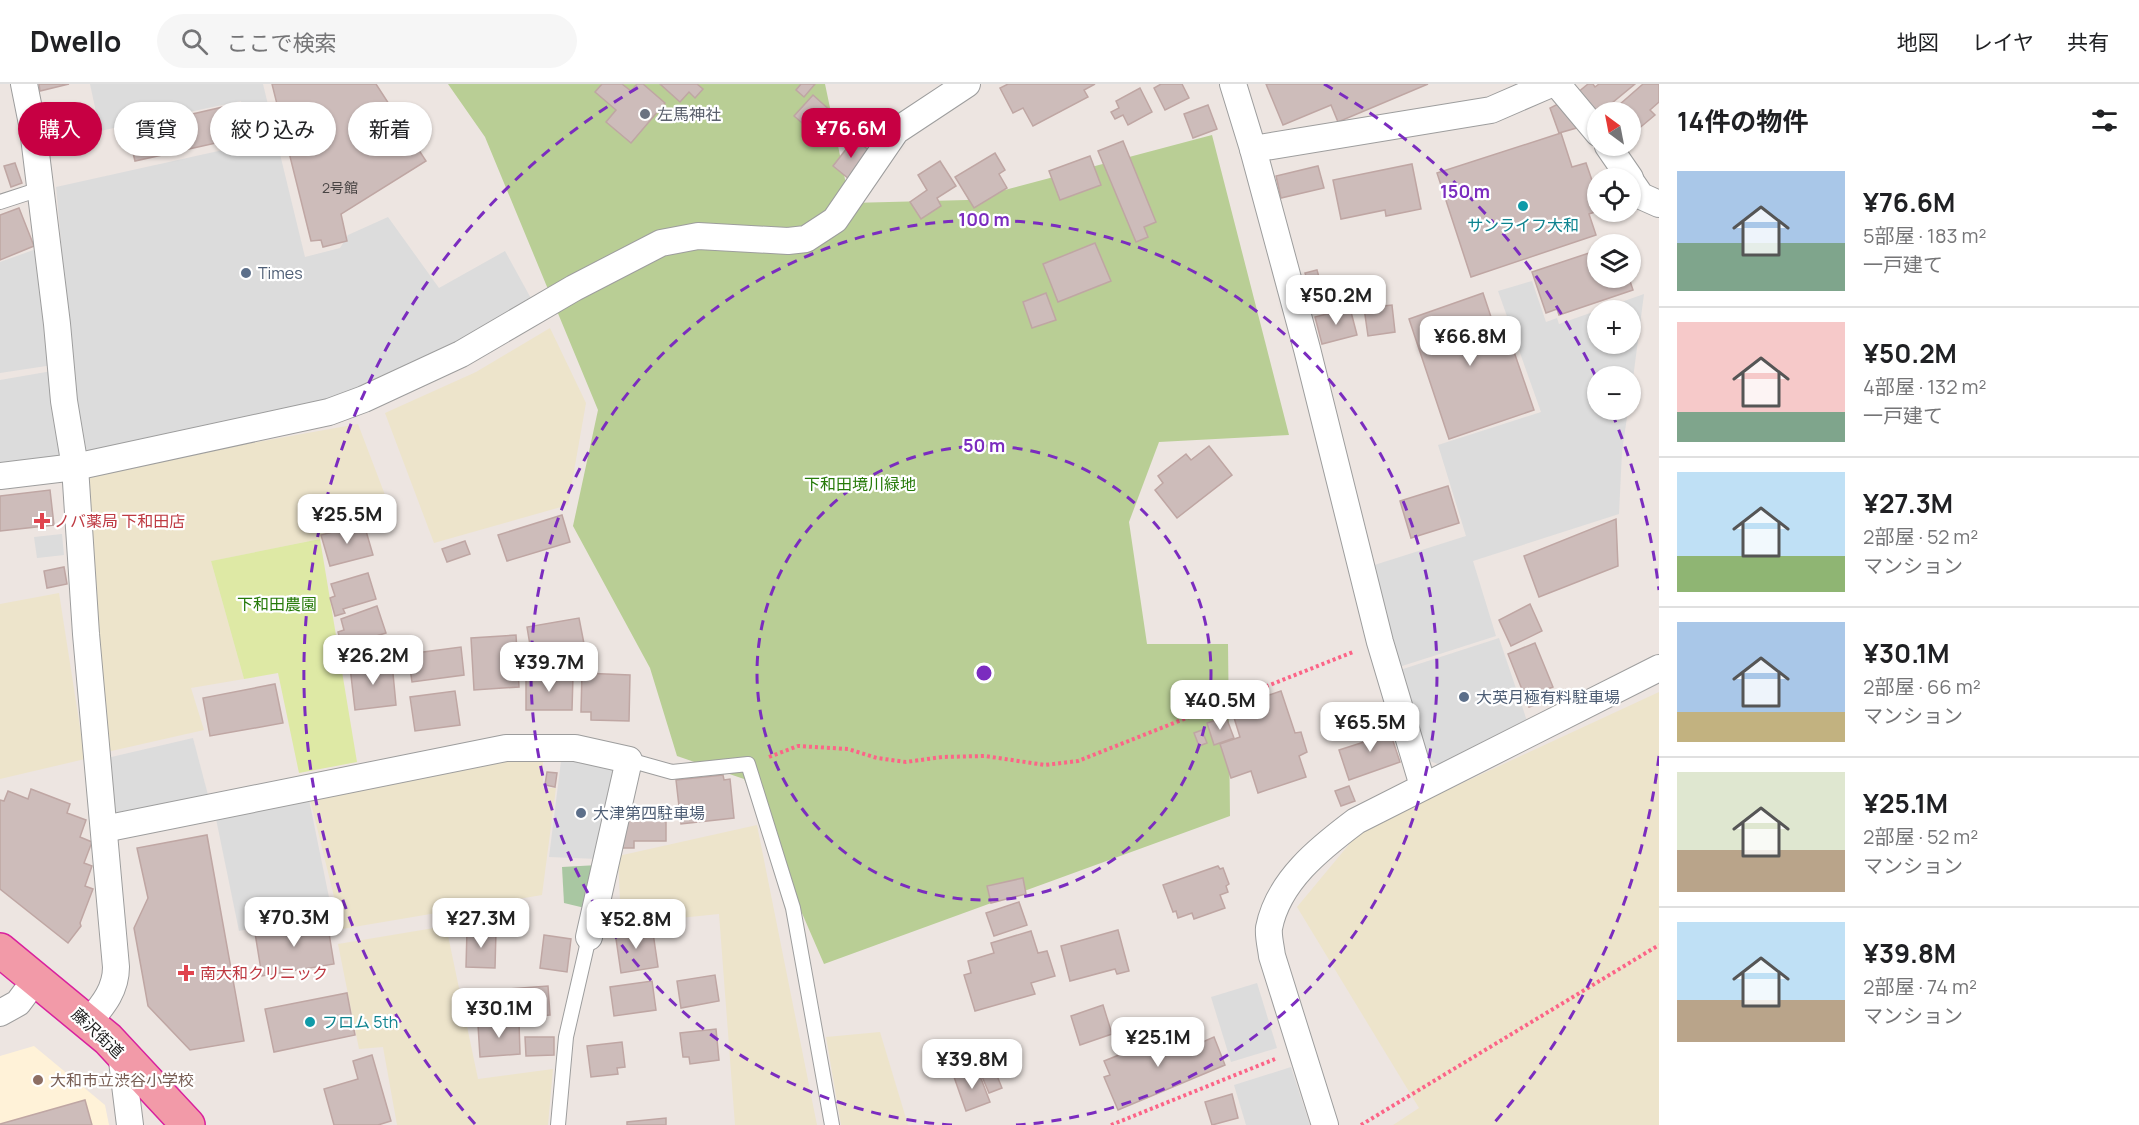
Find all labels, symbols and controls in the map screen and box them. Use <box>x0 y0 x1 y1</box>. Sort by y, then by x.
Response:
search box <box>157 14 577 68</box>
text: Dwello <box>30 22 121 60</box>
icon: search <box>178 25 211 58</box>
text: ここで検索 <box>226 28 336 58</box>
text: 地図 <box>1897 28 1939 56</box>
text: レイヤ <box>1972 28 2034 56</box>
text: 共有 <box>2067 28 2109 56</box>
chip: 購入 <box>18 102 102 156</box>
chip: 賃貸 <box>114 102 198 156</box>
chip: 絞り込み <box>210 102 336 156</box>
chip: 新着 <box>348 102 432 156</box>
north arrow <box>1587 102 1641 156</box>
map controls <box>1587 102 1641 420</box>
place label: 左馬神社 <box>657 103 721 125</box>
text: 14件の物件 <box>1677 103 1808 139</box>
icon: filters <box>2088 104 2121 137</box>
marker: 左馬神社 <box>638 107 652 121</box>
pin: ¥76.6M <box>802 108 900 159</box>
text: ¥76.6M <box>816 114 886 141</box>
button: locate <box>1587 168 1641 222</box>
house number: 2号館 <box>322 178 358 197</box>
text: 150 m <box>1440 179 1490 203</box>
text: ¥76.6M <box>1863 184 1955 220</box>
icon: home <box>1725 195 1797 267</box>
marker: サンライフ大和 <box>1516 199 1530 213</box>
text: 100 m <box>958 207 1010 231</box>
place label: サンライフ大和 <box>1467 214 1579 236</box>
text: 5部屋 · 183 m² <box>1863 222 1987 249</box>
button: layers <box>1587 234 1641 288</box>
text: 一戸建て <box>1863 251 1943 278</box>
place label: Times <box>258 262 303 284</box>
marker: Times <box>239 266 253 280</box>
pin: ¥50.2M <box>1287 275 1385 326</box>
text: ¥50.2M <box>1300 281 1372 308</box>
button: + <box>1587 300 1641 354</box>
pin: ¥66.8M <box>1421 316 1519 367</box>
text: ¥66.8M <box>1434 322 1506 349</box>
text: ¥50.2M <box>1863 335 1957 371</box>
icon: home <box>1725 346 1797 418</box>
button: − <box>1587 366 1641 420</box>
text: 4部屋 · 132 m² <box>1863 373 1987 400</box>
text: 一戸建て <box>1863 402 1943 429</box>
text: 50 m <box>963 433 1005 457</box>
park label: 下和田境川緑地 <box>804 473 916 495</box>
text: ¥27.3M <box>1863 485 1953 521</box>
pin: ¥25.5M <box>298 494 396 545</box>
icon: home <box>1725 496 1797 568</box>
text: ¥25.5M <box>312 500 382 527</box>
place label: ノバ薬局 下和田店 <box>54 510 185 532</box>
marker: ノバ薬局 下和田店 <box>35 514 49 528</box>
text: 2部屋 · 52 m² <box>1863 523 1978 550</box>
text: マンション <box>1863 552 1963 579</box>
park label: 下和田農園 <box>237 593 317 615</box>
pin: ¥26.2M <box>324 635 422 686</box>
text: ¥30.1M <box>1863 635 1950 671</box>
text: ¥26.2M <box>337 641 409 668</box>
pin: ¥39.7M <box>500 642 598 693</box>
icon: home <box>1725 646 1797 718</box>
text: ¥39.7M <box>514 648 584 675</box>
centre of rings <box>974 663 994 683</box>
text: 2部屋 · 66 m² <box>1863 673 1981 700</box>
pin: ¥40.5M <box>1171 680 1269 731</box>
text: ¥40.5M <box>1184 686 1256 713</box>
place label: 大英月極有料駐車場 <box>1476 686 1620 708</box>
marker: 大英月極有料駐車場 <box>1457 690 1471 704</box>
pin: ¥65.5M <box>1321 702 1419 753</box>
text: マンション <box>1863 702 1963 729</box>
text: ¥65.5M <box>1334 708 1406 735</box>
text: ¥25.1M <box>1863 785 1948 821</box>
icon: home <box>1725 796 1797 868</box>
place label: 大津第四駐車場 <box>593 802 705 824</box>
marker: 大津第四駐車場 <box>574 806 588 820</box>
text: 2部屋 · 52 m² <box>1863 823 1978 850</box>
text: マンション <box>1863 852 1963 879</box>
pin: ¥70.3M <box>245 897 343 948</box>
pin: ¥27.3M <box>432 898 530 949</box>
pin: ¥52.8M <box>587 899 685 950</box>
text: ¥70.3M <box>259 903 329 930</box>
text: ¥27.3M <box>446 904 516 931</box>
text: ¥52.8M <box>601 905 671 932</box>
text: ¥39.8M <box>1863 935 1956 971</box>
icon: home <box>1725 946 1797 1018</box>
place label: 南大和クリニック <box>200 962 328 984</box>
marker: 南大和クリニック <box>177 964 195 982</box>
text: 2部屋 · 74 m² <box>1863 973 1977 1000</box>
pin: ¥30.1M <box>450 988 548 1039</box>
text: ¥30.1M <box>466 994 532 1021</box>
text: マンション <box>1863 1002 1963 1029</box>
street label: 藤沢街道 <box>67 1003 129 1063</box>
place label: フロム 5th <box>322 1011 398 1033</box>
marker: フロム 5th <box>303 1015 317 1029</box>
pin: ¥25.1M <box>1109 1017 1207 1068</box>
text: ¥25.1M <box>1125 1023 1191 1050</box>
pin: ¥39.8M <box>923 1039 1021 1090</box>
text: ¥39.8M <box>936 1045 1008 1072</box>
place label: 大和市立渋谷小学校 <box>50 1069 194 1091</box>
marker: 大和市立渋谷小学校 <box>31 1073 45 1087</box>

